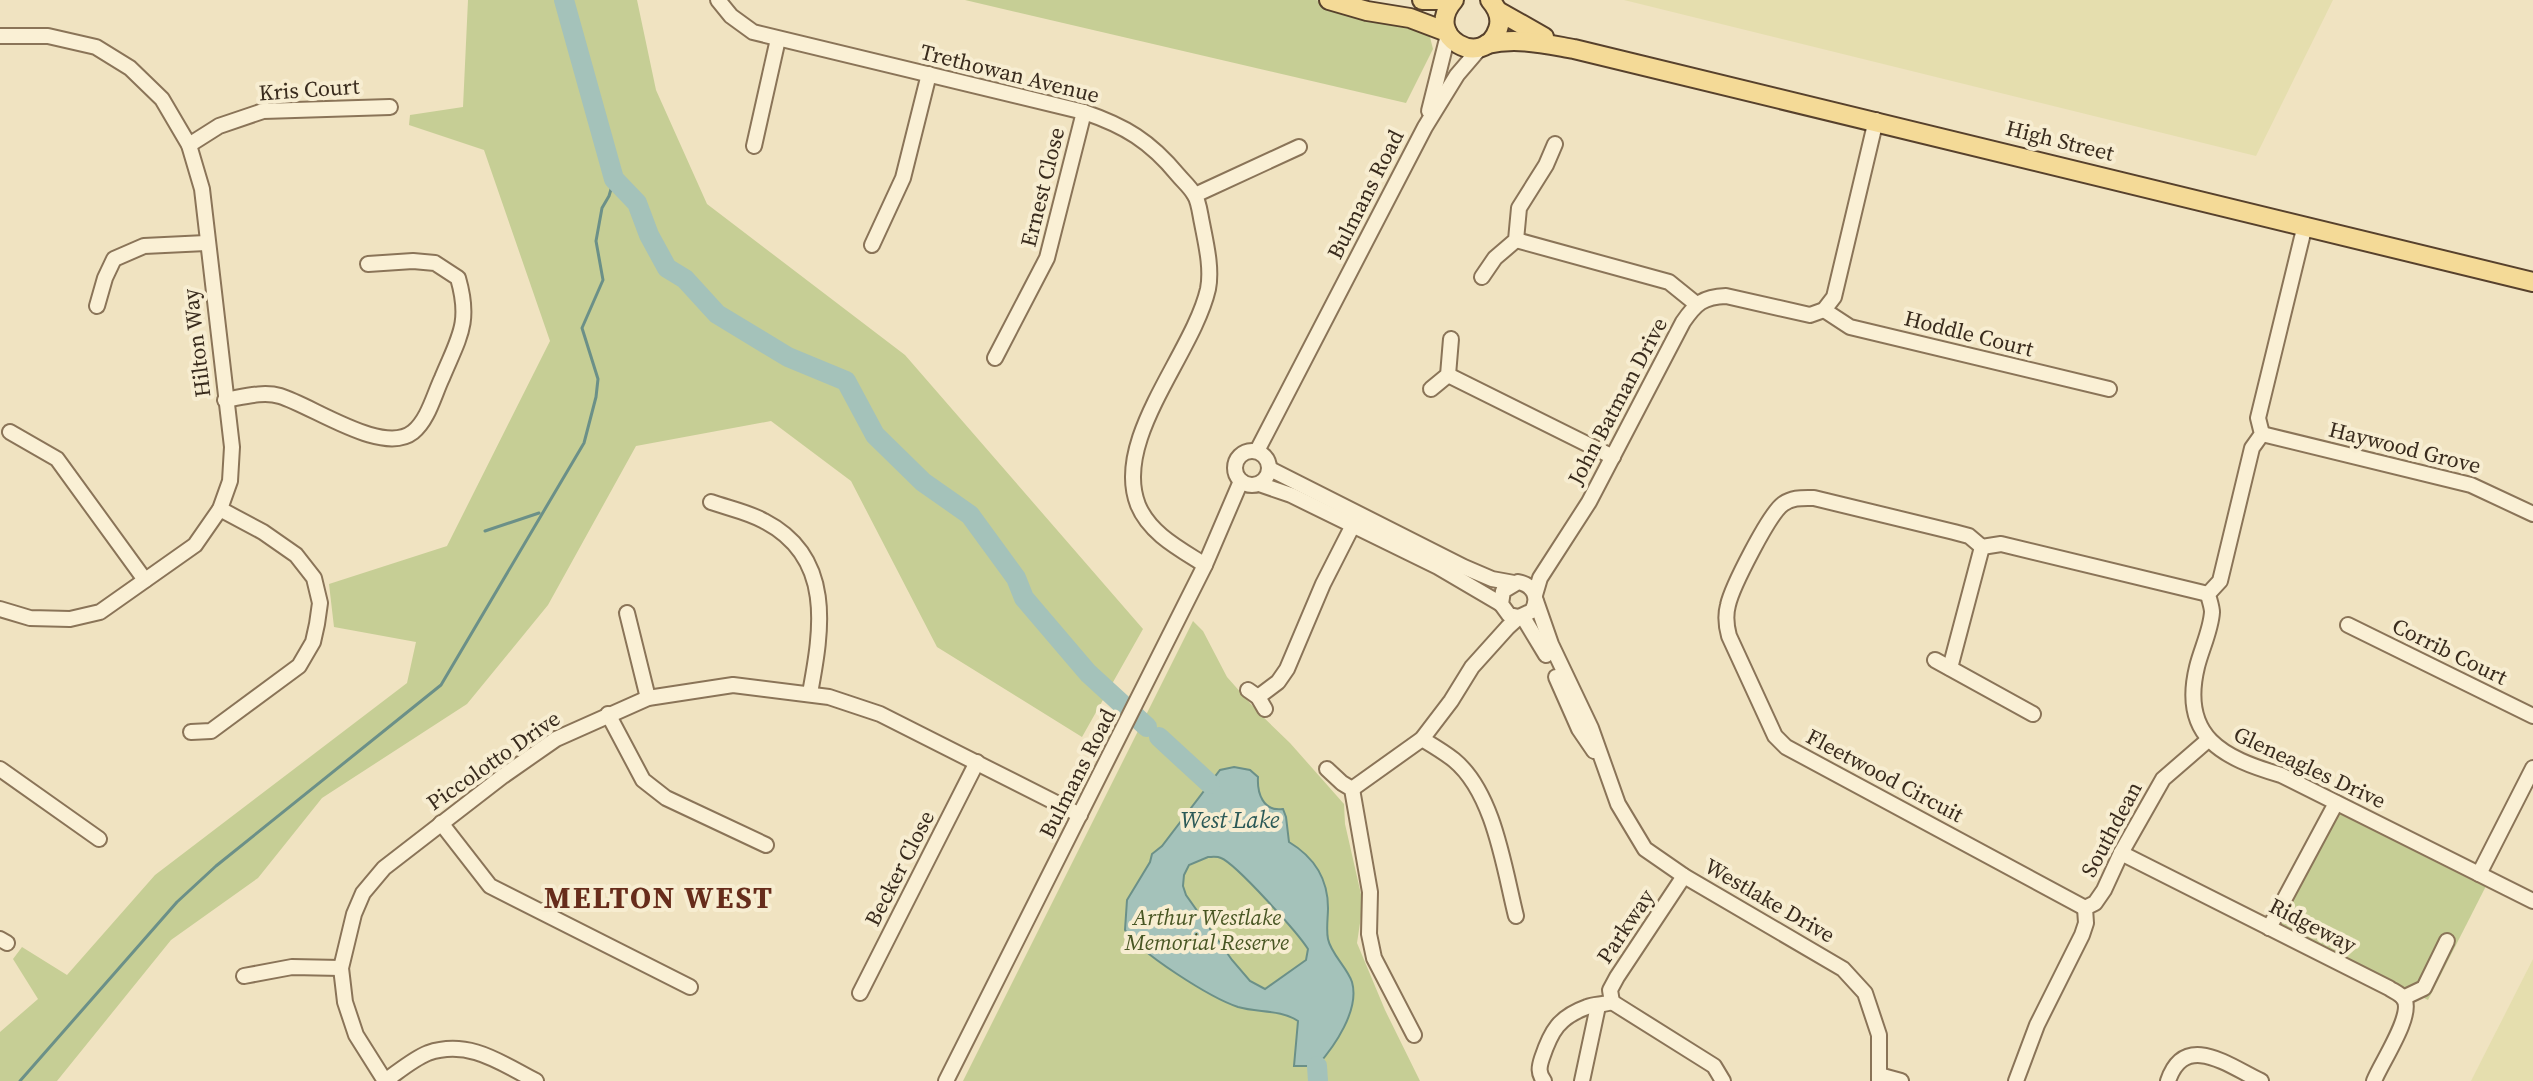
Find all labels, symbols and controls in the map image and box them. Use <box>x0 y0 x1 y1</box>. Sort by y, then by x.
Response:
street label: Trethowan Avenue <box>917 36 1103 110</box>
street label: Kris Court <box>258 70 361 107</box>
street label: High Street <box>2003 112 2118 168</box>
street label: Ernest Close <box>1013 124 1071 250</box>
street label: Bulmans Road <box>1320 124 1411 264</box>
street label: Hilton Way <box>174 286 218 399</box>
street label: Hoddle Court <box>1901 302 2038 364</box>
street label: John Batman Drive <box>1560 312 1674 491</box>
street label: Haywood Grove <box>2326 414 2484 480</box>
street label: Corrib Court <box>2388 610 2513 692</box>
street label: Piccolotto Drive <box>420 703 566 817</box>
street label: Bulmans Road <box>1032 703 1123 843</box>
street label: Gleneagles Drive <box>2229 719 2391 815</box>
street label: Fleetwood Circuit <box>1801 721 1970 829</box>
street label: Southdean <box>2073 776 2149 882</box>
water label: West Lake <box>1180 803 1280 836</box>
street label: Becker Close <box>857 805 941 931</box>
street label: Westlake Drive <box>1699 850 1841 950</box>
district label: MELTON WEST <box>544 877 774 918</box>
street label: Parkway <box>1589 882 1661 969</box>
street label: Ridgeway <box>2264 890 2362 960</box>
park label: Arthur Westlake Memorial Reserve <box>1124 902 1289 957</box>

